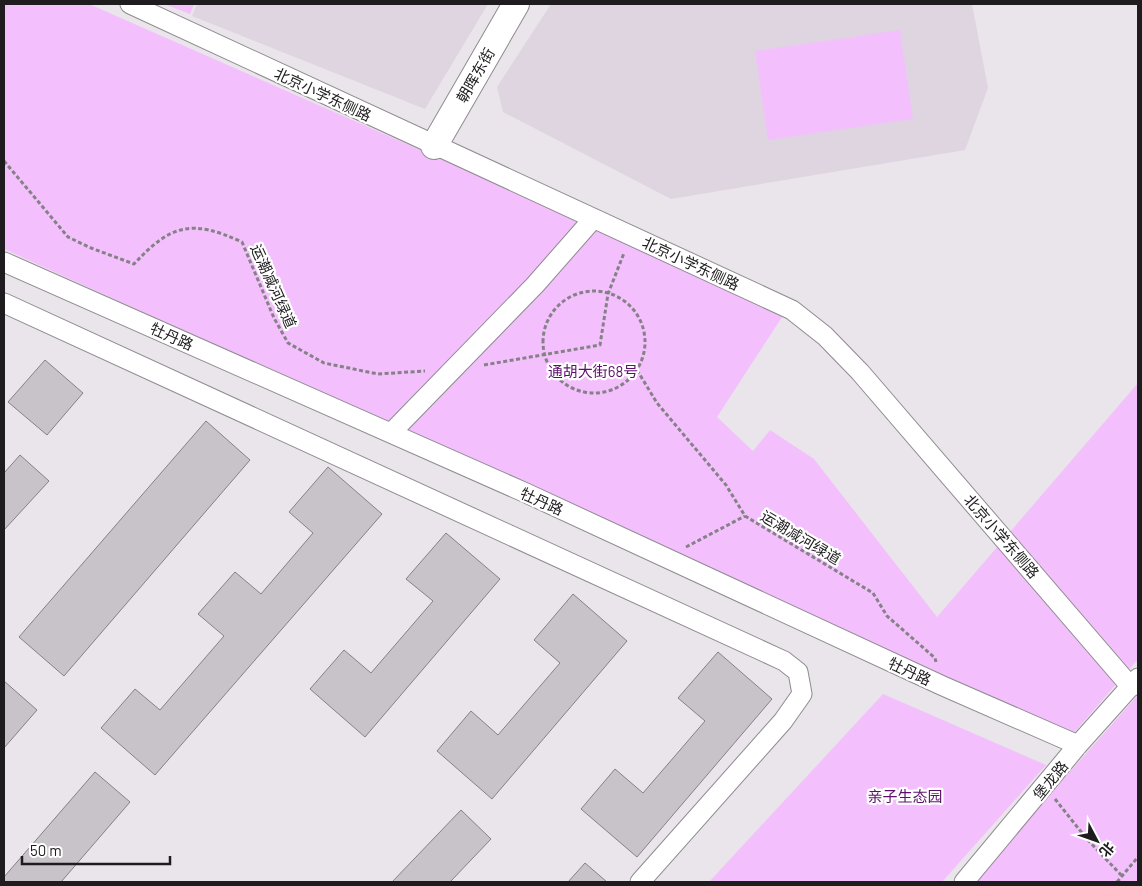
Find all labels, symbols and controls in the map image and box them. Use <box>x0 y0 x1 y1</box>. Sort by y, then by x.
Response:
street label: 朝晖东街 <box>452 45 498 105</box>
street label: 北京小学东侧路 <box>272 64 374 124</box>
street label: 北京小学东侧路 <box>640 233 742 293</box>
street label: 运潮减河绿道 <box>247 241 301 331</box>
street label: 牡丹路 <box>148 319 196 353</box>
park label: 通胡大街68号 <box>548 362 638 380</box>
street label: 牡丹路 <box>518 484 566 518</box>
street label: 北京小学东侧路 <box>961 490 1043 582</box>
street label: 运潮减河绿道 <box>758 506 844 568</box>
street label: 牡丹路 <box>886 653 934 689</box>
street label: 堡龙路 <box>1029 757 1071 803</box>
park label: 亲子生态园 <box>867 787 943 805</box>
north arrow <box>1072 816 1122 866</box>
scale bar <box>22 834 170 866</box>
text: 北 <box>1096 839 1118 861</box>
text: 50 m <box>30 841 62 859</box>

